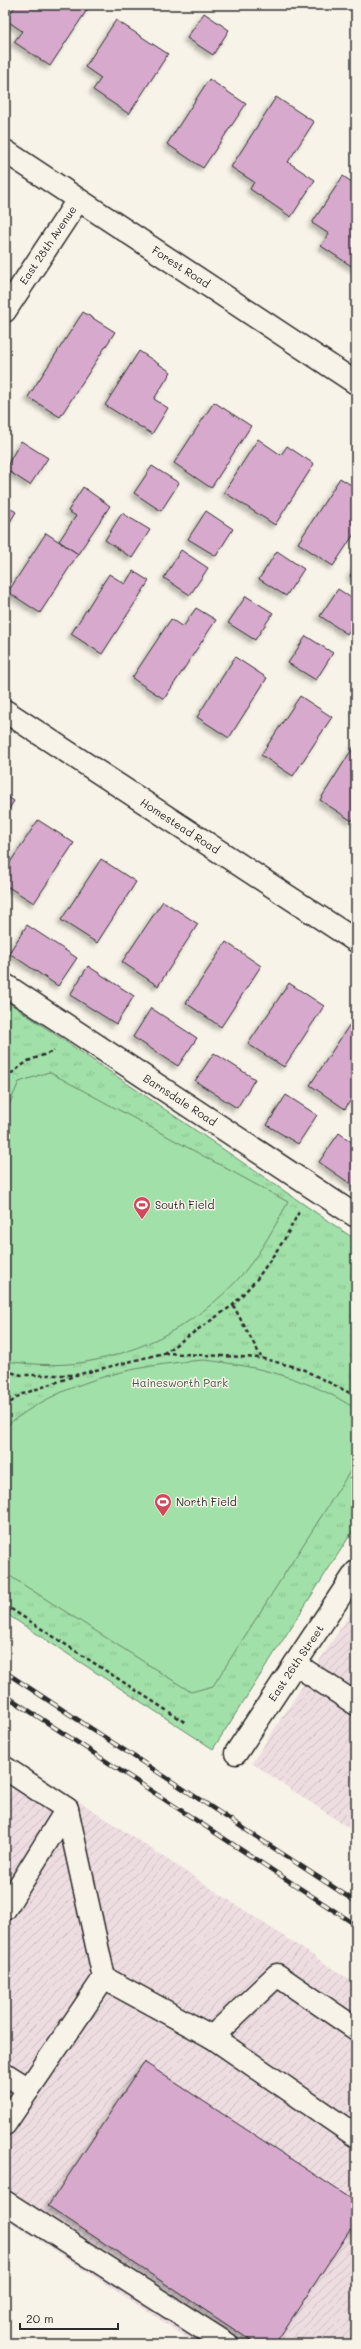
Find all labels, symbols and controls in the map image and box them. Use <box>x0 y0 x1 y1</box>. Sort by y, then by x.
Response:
street label: East 28th Avenue <box>16 202 80 287</box>
street label: Forest Road <box>149 242 213 291</box>
street label: Homestead Road <box>138 794 223 857</box>
street label: Barnsdale Road <box>141 1070 220 1129</box>
sports icon: South Field <box>132 1195 152 1220</box>
place label: South Field <box>155 1197 214 1212</box>
park label: Hainesworth Park <box>132 1375 228 1390</box>
sports icon: North Field <box>153 1492 173 1517</box>
place label: North Field <box>176 1494 237 1509</box>
street label: East 26th Street <box>264 1621 327 1704</box>
scale bar <box>20 2305 118 2331</box>
text: 20 m <box>26 2310 54 2326</box>

